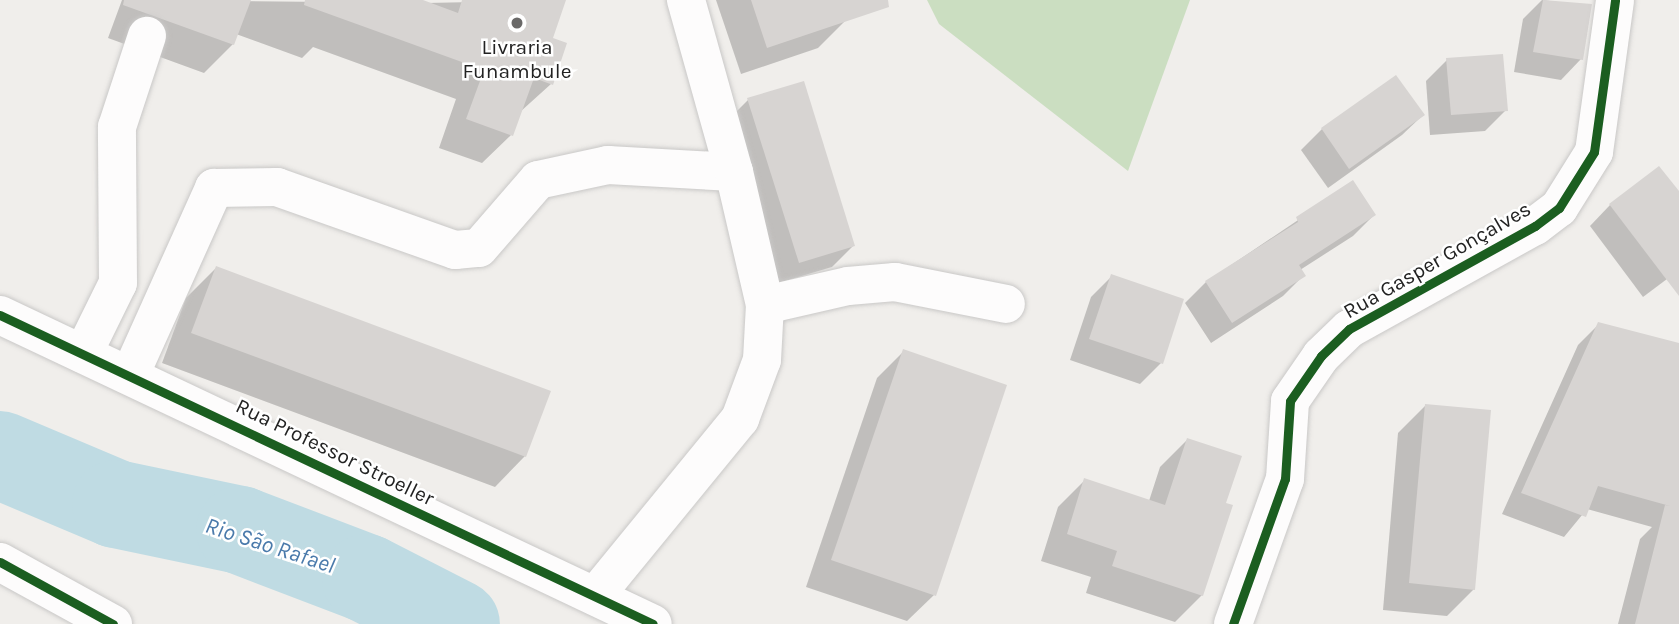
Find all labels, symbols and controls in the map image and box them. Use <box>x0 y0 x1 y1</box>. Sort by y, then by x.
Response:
marker: Livraria Funambule <box>509 15 525 31</box>
place label: Livraria Funambule <box>463 34 571 84</box>
street label: Rua Gasper Gonçalves <box>1339 196 1535 324</box>
street label: Rua Professor Stroeller <box>232 393 438 511</box>
water label: Rio São Rafael <box>202 512 338 580</box>

